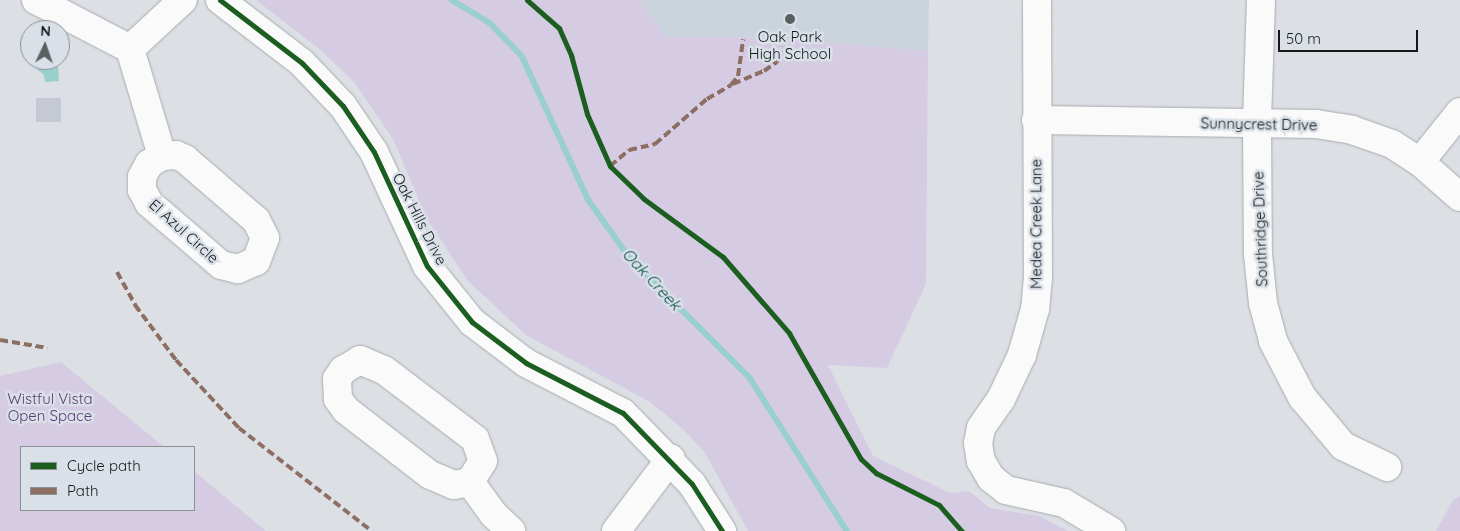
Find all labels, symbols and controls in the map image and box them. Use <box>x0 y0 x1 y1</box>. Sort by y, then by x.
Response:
marker: Oak Park High School <box>784 13 796 25</box>
north arrow <box>20 20 70 70</box>
scale bar <box>1280 20 1420 52</box>
text: N <box>40 22 51 40</box>
place label: Oak Park High School <box>749 27 831 62</box>
text: 50 m <box>1286 29 1321 48</box>
street label: Sunnycrest Drive <box>1201 114 1317 134</box>
street label: Medea Creek Lane <box>1027 159 1045 289</box>
street label: Oak Hills Drive <box>389 170 451 268</box>
street label: Southridge Drive <box>1249 171 1271 287</box>
street label: El Azul Circle <box>146 195 222 267</box>
water label: Oak Creek <box>618 244 686 314</box>
park label: Wistful Vista Open Space <box>7 389 93 424</box>
legend <box>20 446 195 511</box>
text: Cycle path <box>67 456 141 475</box>
text: Path <box>67 481 99 500</box>

